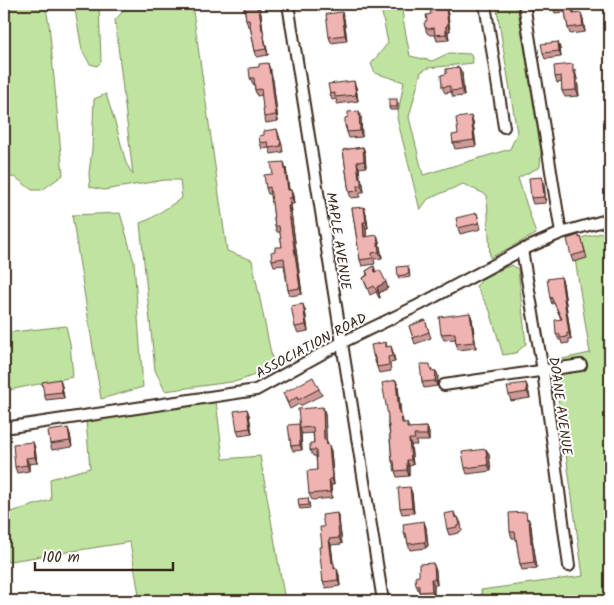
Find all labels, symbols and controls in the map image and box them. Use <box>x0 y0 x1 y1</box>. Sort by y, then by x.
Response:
street label: MAPLE AVENUE <box>319 191 357 292</box>
street label: ASSOCIATION ROAD <box>252 307 371 384</box>
street label: DOANE AVENUE <box>542 355 578 458</box>
scale bar <box>35 540 172 572</box>
text: 100 m <box>42 546 80 570</box>

